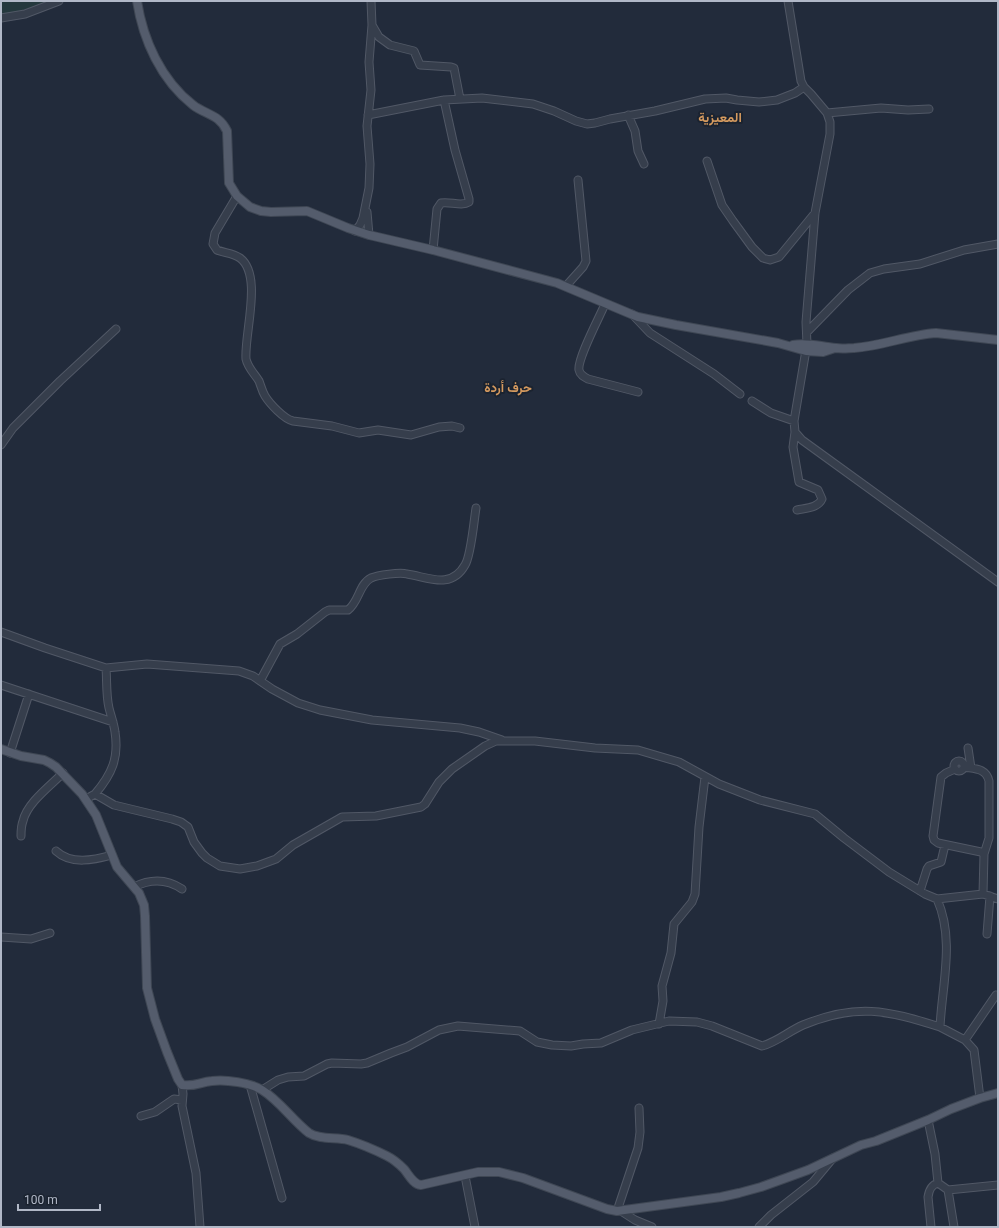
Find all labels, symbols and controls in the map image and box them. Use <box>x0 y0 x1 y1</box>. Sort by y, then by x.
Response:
district label: المعيزية <box>698 110 742 126</box>
district label: حرف أردة <box>484 380 532 396</box>
scale bar <box>18 1186 100 1212</box>
text: 100 m <box>24 1193 58 1207</box>

